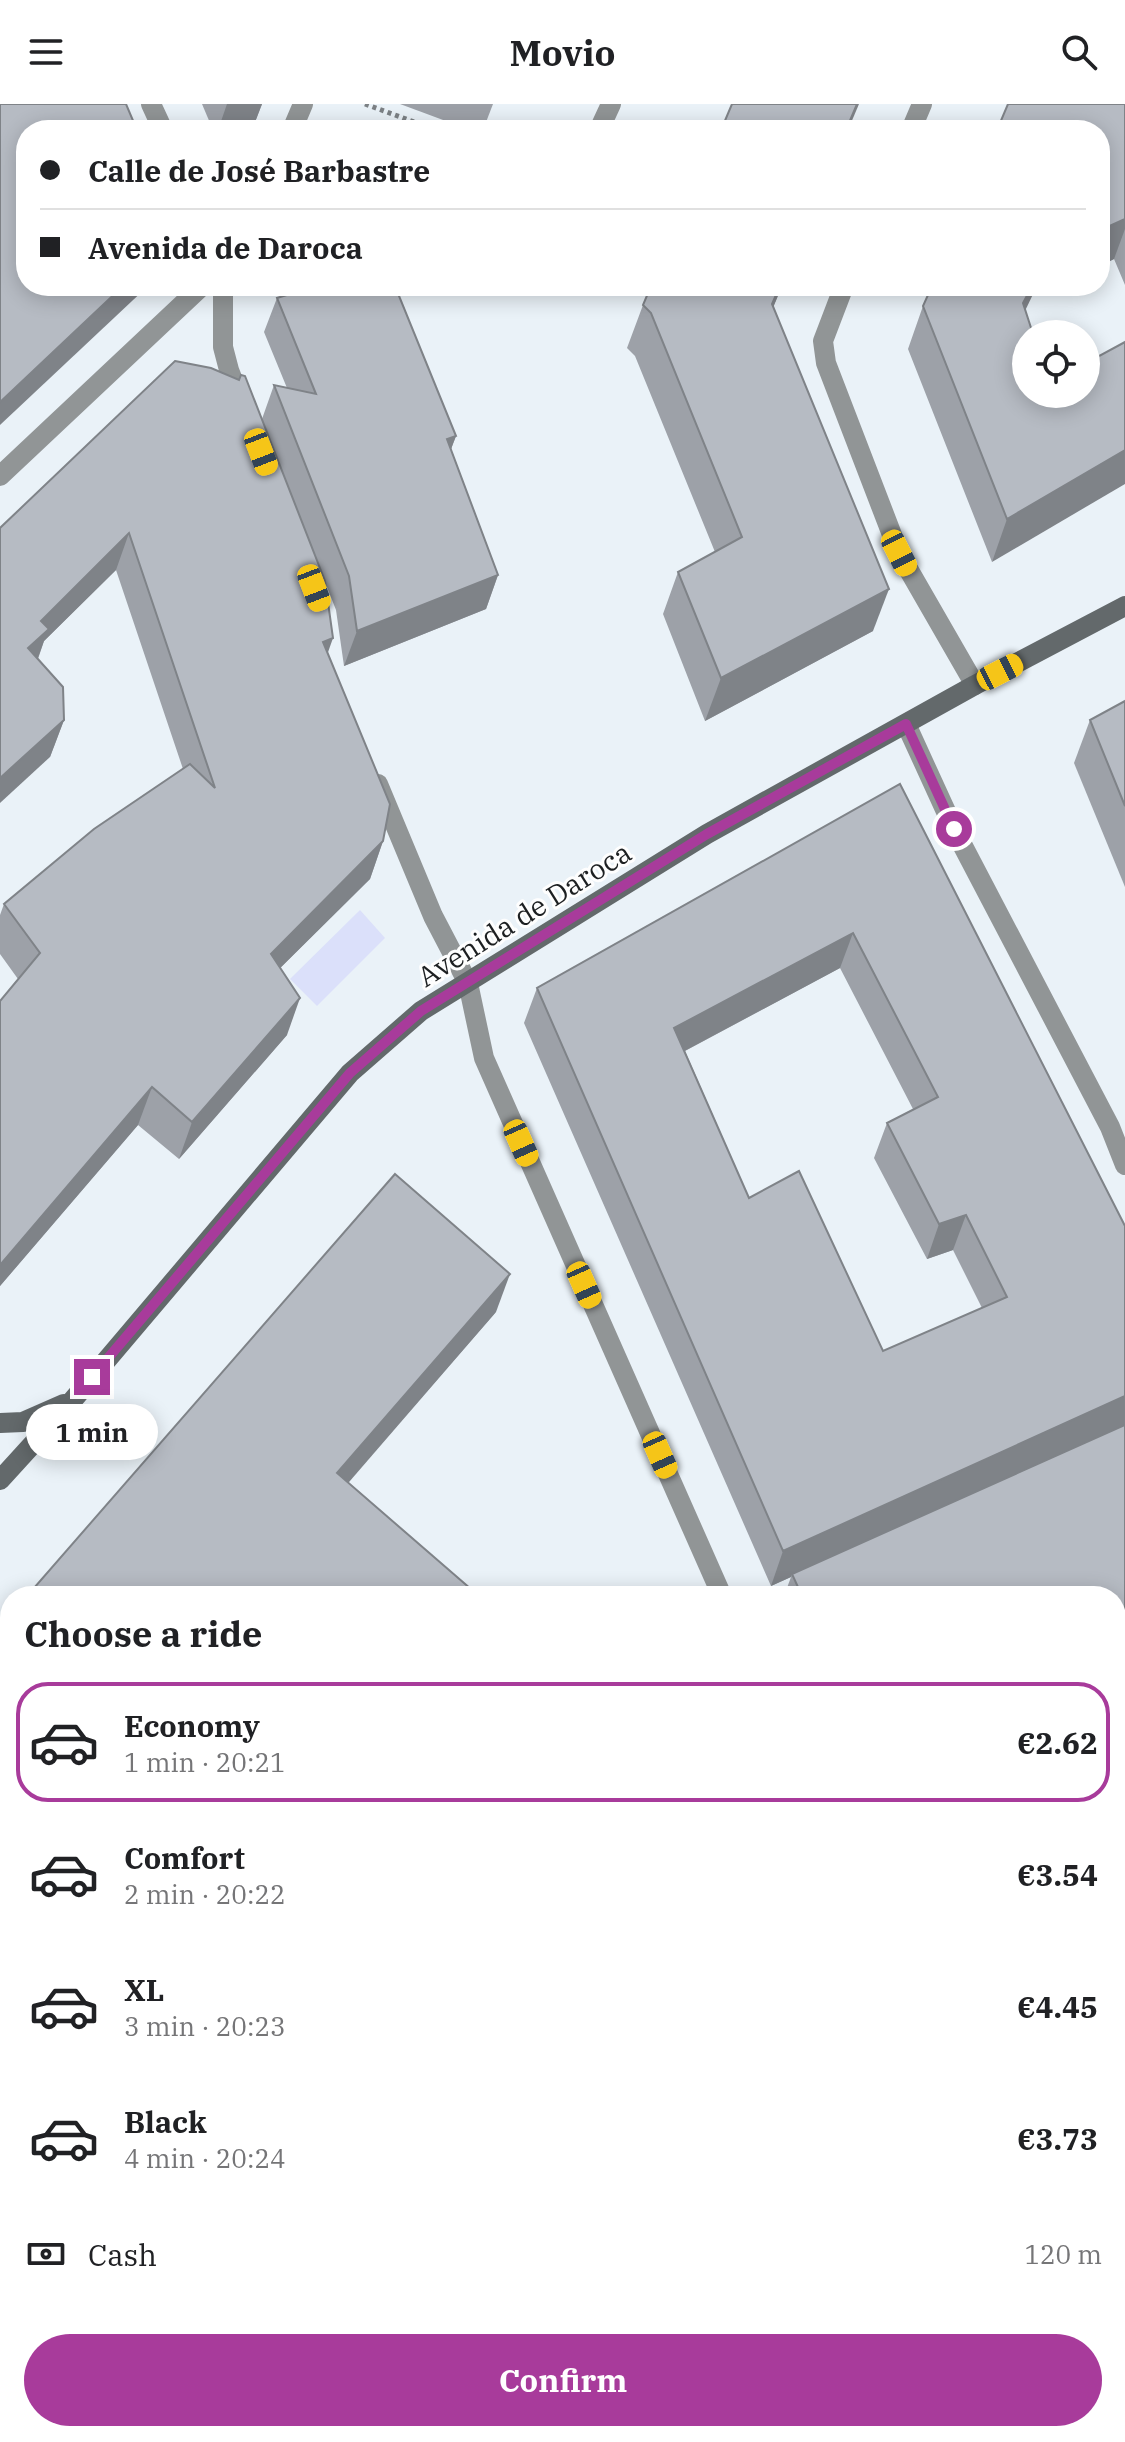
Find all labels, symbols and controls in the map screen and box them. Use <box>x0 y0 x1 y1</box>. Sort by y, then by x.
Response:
text: Movio <box>510 29 615 76</box>
icon: menu <box>24 30 68 74</box>
icon: search <box>1057 30 1101 74</box>
text: Calle de José Barbastre <box>88 151 430 190</box>
text: Avenida de Daroca <box>88 228 363 267</box>
map controls <box>1012 320 1100 408</box>
button: locate <box>1012 320 1100 408</box>
car <box>241 425 281 479</box>
car <box>877 526 921 580</box>
car <box>294 561 334 615</box>
car <box>973 650 1027 694</box>
route start <box>936 811 972 847</box>
street label: Avenida de Daroca <box>410 833 638 995</box>
car <box>500 1116 542 1170</box>
car <box>563 1258 605 1312</box>
route end <box>74 1359 110 1395</box>
callout: 1 min <box>26 1405 158 1461</box>
text: 1 min <box>56 1415 128 1449</box>
car <box>639 1428 681 1482</box>
text: Choose a ride <box>24 1610 263 1657</box>
icon: car <box>28 1706 100 1778</box>
text: Economy <box>124 1706 260 1745</box>
text: €2.62 <box>1017 1723 1098 1762</box>
text: 1 min · 20:21 <box>124 1745 286 1779</box>
icon: car <box>28 1838 100 1910</box>
text: Comfort <box>124 1838 245 1877</box>
text: €3.54 <box>1017 1855 1098 1894</box>
text: 2 min · 20:22 <box>124 1877 286 1911</box>
icon: car <box>28 1970 100 2042</box>
text: XL <box>124 1970 164 2009</box>
text: €4.45 <box>1017 1987 1098 2026</box>
text: 3 min · 20:23 <box>124 2009 286 2043</box>
icon: car <box>28 2102 100 2174</box>
text: Black <box>124 2102 207 2141</box>
text: €3.73 <box>1017 2119 1098 2158</box>
text: 4 min · 20:24 <box>124 2141 286 2175</box>
icon: cash <box>24 2232 68 2276</box>
text: Cash <box>88 2235 157 2274</box>
text: 120 m <box>1024 2237 1102 2271</box>
button: Confirm <box>24 2334 1102 2426</box>

